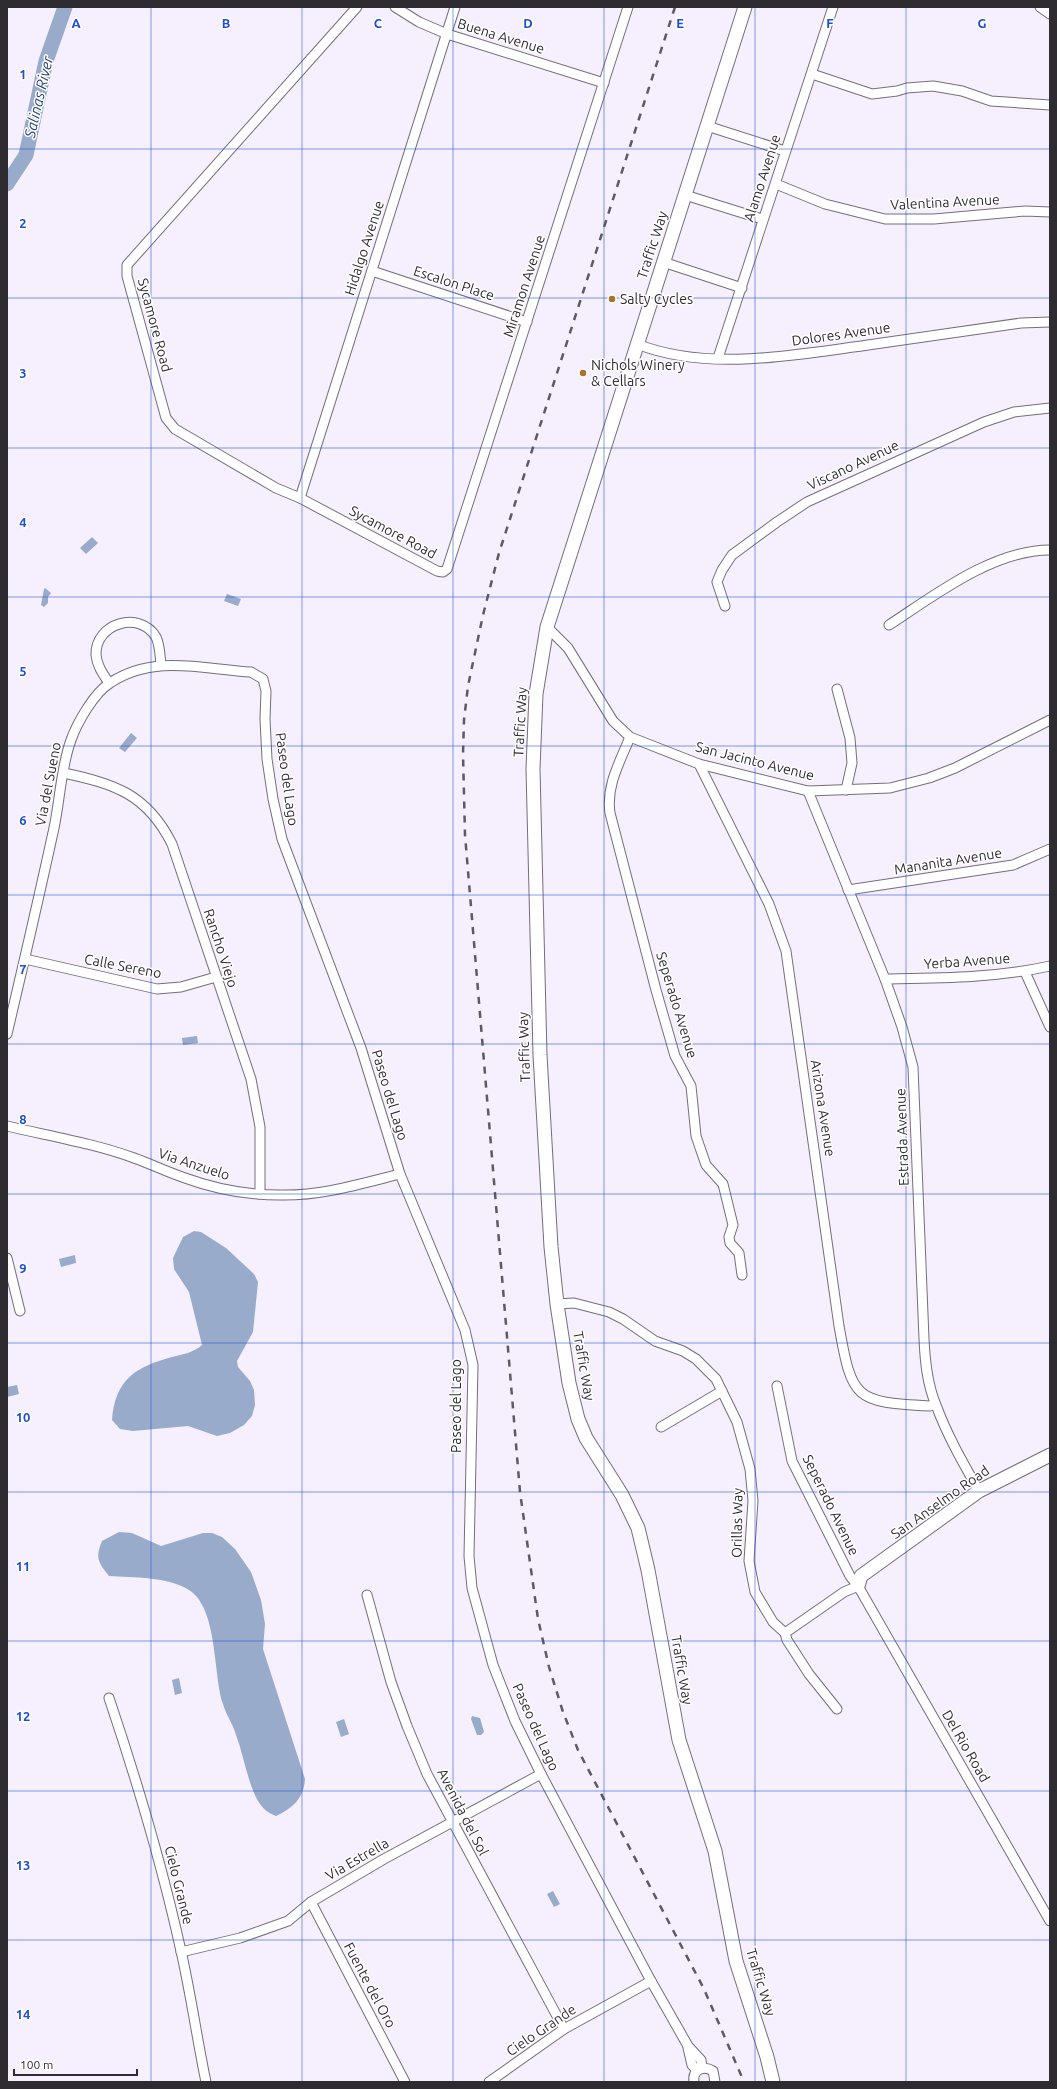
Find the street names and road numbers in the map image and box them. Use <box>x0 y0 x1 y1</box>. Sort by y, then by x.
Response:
street label: Buena Avenue <box>456 15 546 57</box>
street label: Alamo Avenue <box>740 132 784 224</box>
street label: Valentina Avenue <box>890 191 1000 213</box>
street label: Hidalgo Avenue <box>341 199 387 297</box>
street label: Traffic Way <box>634 209 671 281</box>
street label: Miramon Avenue <box>500 233 548 339</box>
street label: Escalon Place <box>412 262 496 304</box>
street label: Sycamore Road <box>135 276 175 374</box>
street label: Dolores Avenue <box>791 319 891 349</box>
street label: Viscano Avenue <box>805 437 901 493</box>
street label: Sycamore Road <box>347 502 439 562</box>
street label: Traffic Way <box>510 686 530 757</box>
street label: Paseo del Lago <box>273 731 301 827</box>
street label: San Jacinto Avenue <box>694 739 816 783</box>
street label: Via del Sueno <box>32 741 64 827</box>
street label: Mananita Avenue <box>893 845 1003 877</box>
street label: Rancho Viejo <box>201 907 241 989</box>
street label: Seperado Avenue <box>653 950 701 1060</box>
street label: Yerba Avenue <box>923 950 1011 972</box>
street label: Calle Sereno <box>83 951 163 981</box>
street label: Traffic Way <box>515 1011 533 1082</box>
street label: Paseo del Lago <box>369 1048 411 1142</box>
street label: Arizona Avenue <box>807 1058 839 1158</box>
street label: Estrada Avenue <box>892 1088 912 1186</box>
street label: Via Anzuelo <box>156 1145 232 1183</box>
street label: Traffic Way <box>570 1330 598 1402</box>
street label: Paseo del Lago <box>448 1359 464 1453</box>
street label: Seperado Avenue <box>800 1452 862 1558</box>
street label: San Anselmo Road <box>888 1462 992 1542</box>
street label: Orillas Way <box>728 1488 746 1558</box>
street label: Traffic Way <box>668 1634 696 1706</box>
street label: Paseo del Lago <box>510 1681 562 1773</box>
street label: Del Rio Road <box>939 1707 993 1785</box>
street label: Avenida del Sol <box>434 1766 492 1858</box>
street label: Via Estrella <box>323 1835 391 1883</box>
street label: Cielo Grande <box>162 1844 196 1926</box>
street label: Fuente del Oro <box>341 1940 399 2030</box>
street label: Traffic Way <box>743 1946 779 2018</box>
street label: Cielo Grande <box>503 2001 579 2059</box>

